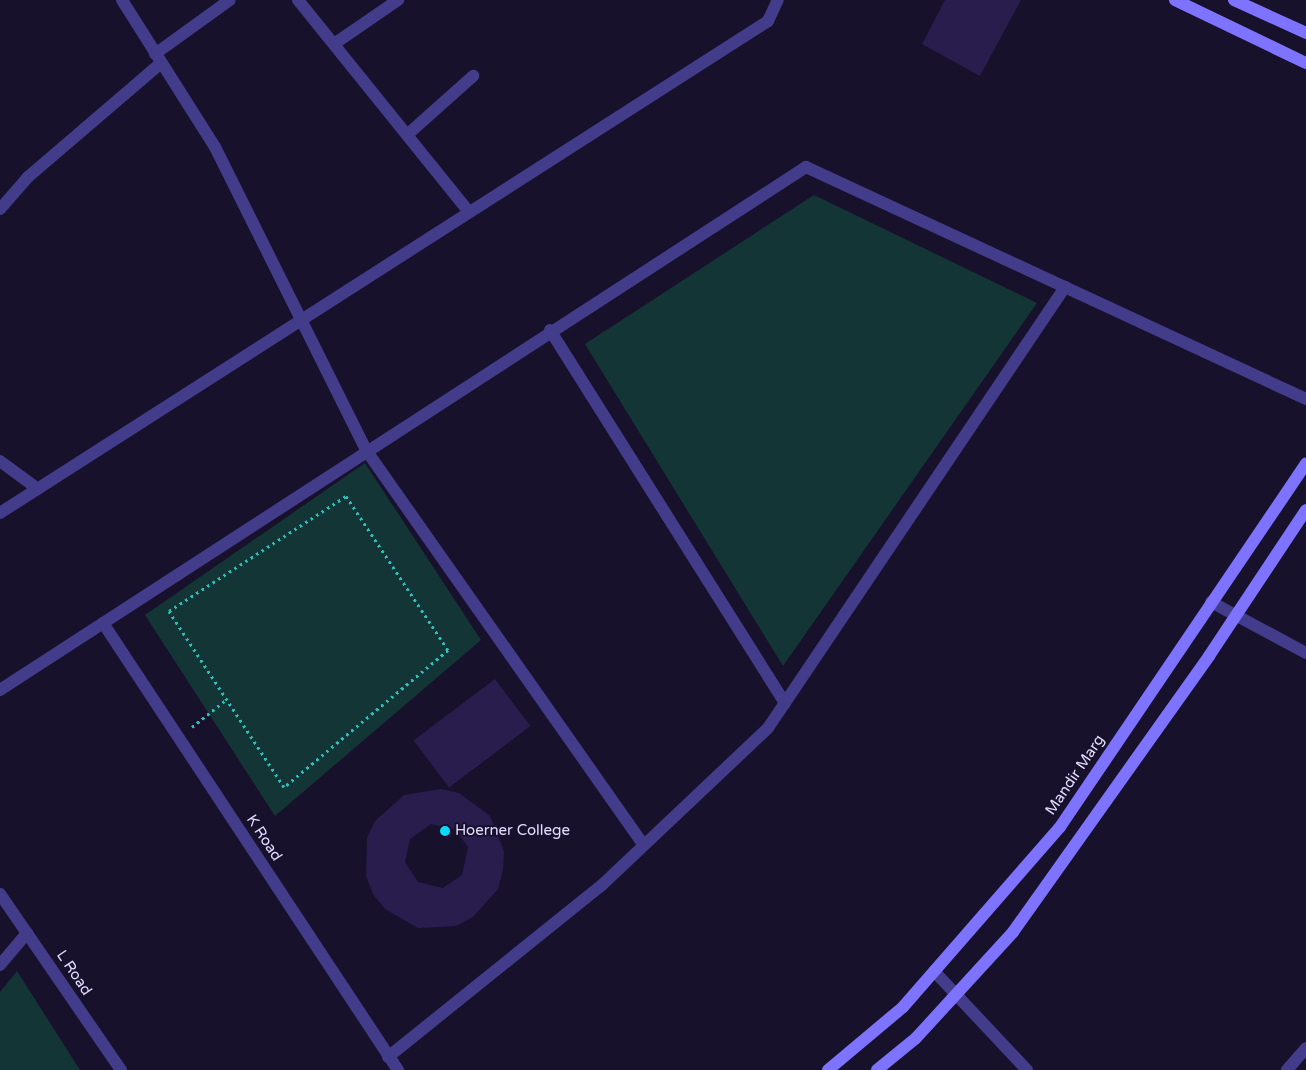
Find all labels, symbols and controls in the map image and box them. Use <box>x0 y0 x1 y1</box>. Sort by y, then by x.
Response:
street label: Mandir Marg <box>1042 731 1108 819</box>
street label: K Road <box>242 811 286 865</box>
place label: Hoerner College <box>455 822 570 840</box>
marker: Hoerner College <box>439 825 451 837</box>
street label: L Road <box>52 947 96 999</box>

